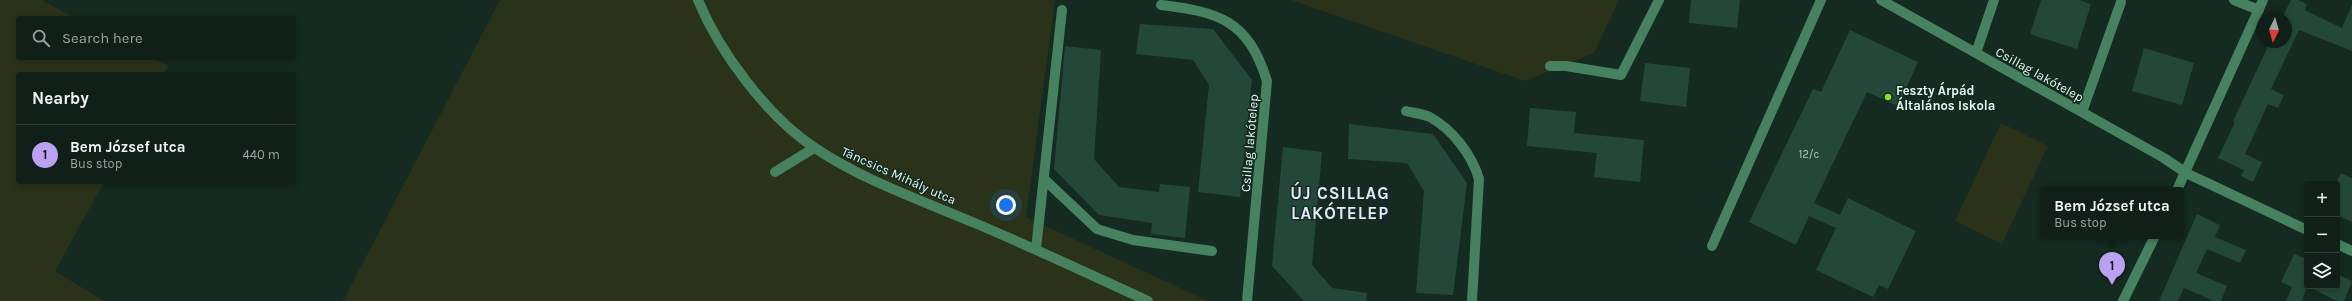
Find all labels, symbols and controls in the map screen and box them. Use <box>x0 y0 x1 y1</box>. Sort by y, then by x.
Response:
north arrow <box>2256 12 2292 48</box>
search box <box>16 16 296 60</box>
icon: search <box>30 27 52 49</box>
text: Search here <box>62 29 143 47</box>
street label: Csillag lakótelep <box>1993 44 2086 105</box>
place label: Feszty Árpád Általános Iskola <box>1896 81 1995 113</box>
text: Nearby <box>32 88 89 108</box>
marker: Feszty Árpád Általános Iskola <box>1883 92 1893 102</box>
street label: Csillag lakótelep <box>1238 93 1261 193</box>
text: Bem József utca <box>70 138 185 156</box>
street label: Táncsics Mihály utca <box>839 143 958 207</box>
text: 1 <box>43 147 47 162</box>
text: 440 m <box>243 147 280 162</box>
house number: 12/c <box>1799 148 1820 161</box>
text: Bus stop <box>70 156 122 171</box>
district label: ÚJ CSILLAG LAKÓTELEP <box>1290 181 1390 223</box>
map controls <box>2304 181 2340 289</box>
button: + <box>2304 181 2340 217</box>
popup <box>2040 187 2184 239</box>
your location <box>996 195 1016 215</box>
text: Bem József utca <box>2054 197 2170 215</box>
text: Bus stop <box>2054 215 2107 230</box>
button: − <box>2304 217 2340 253</box>
pin: 1 <box>2099 252 2125 285</box>
button: layers <box>2304 253 2340 289</box>

